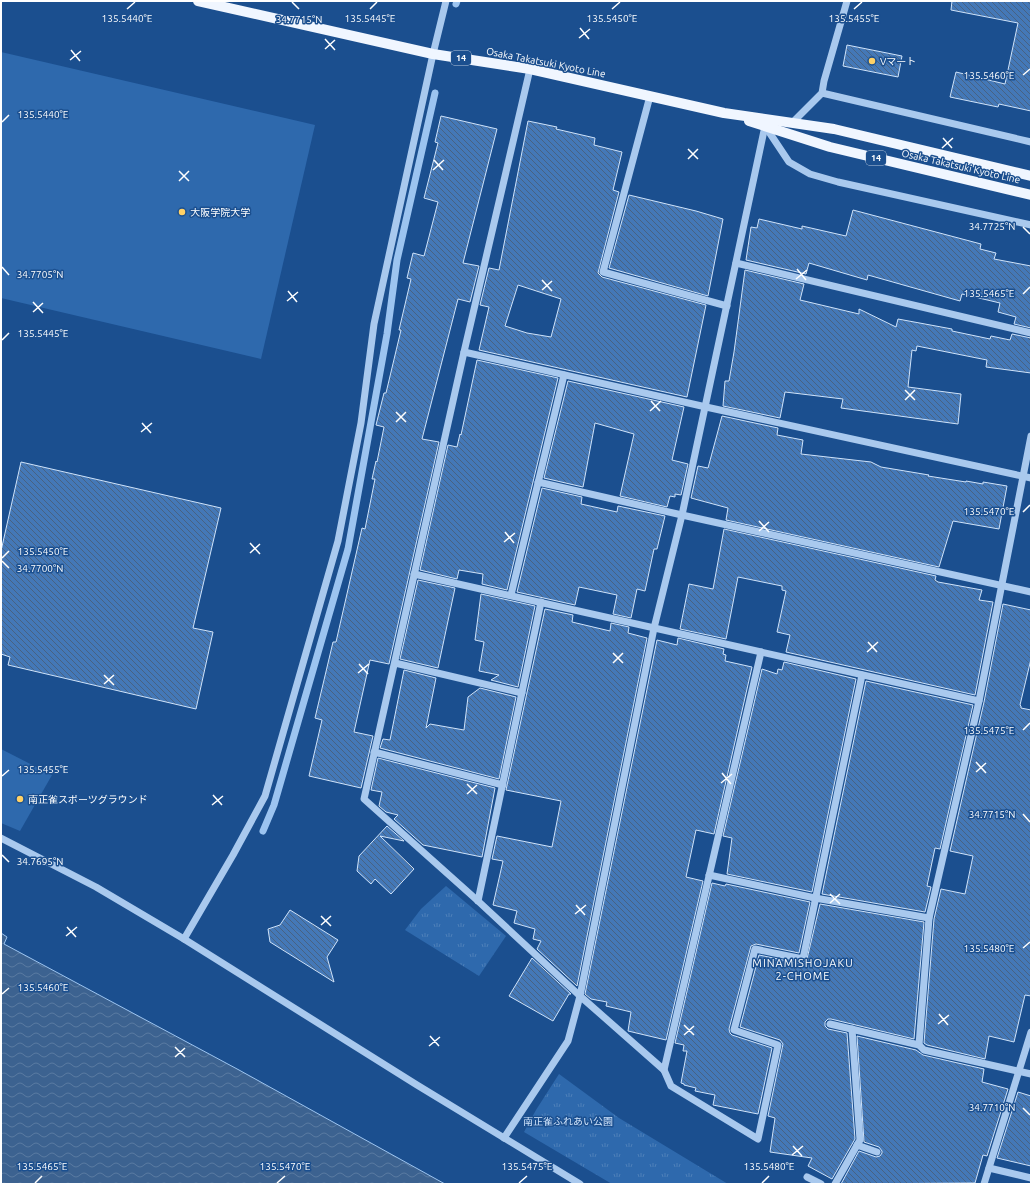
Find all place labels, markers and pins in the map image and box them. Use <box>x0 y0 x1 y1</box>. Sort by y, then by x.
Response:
marker: Vマート <box>867 56 877 66</box>
place label: Vマート <box>880 56 916 67</box>
marker: 大阪学院大学 <box>177 207 187 217</box>
place label: 大阪学院大学 <box>190 207 250 218</box>
marker: 南正雀スポーツグラウンド <box>15 794 25 804</box>
place label: 南正雀スポーツグラウンド <box>28 794 148 805</box>

